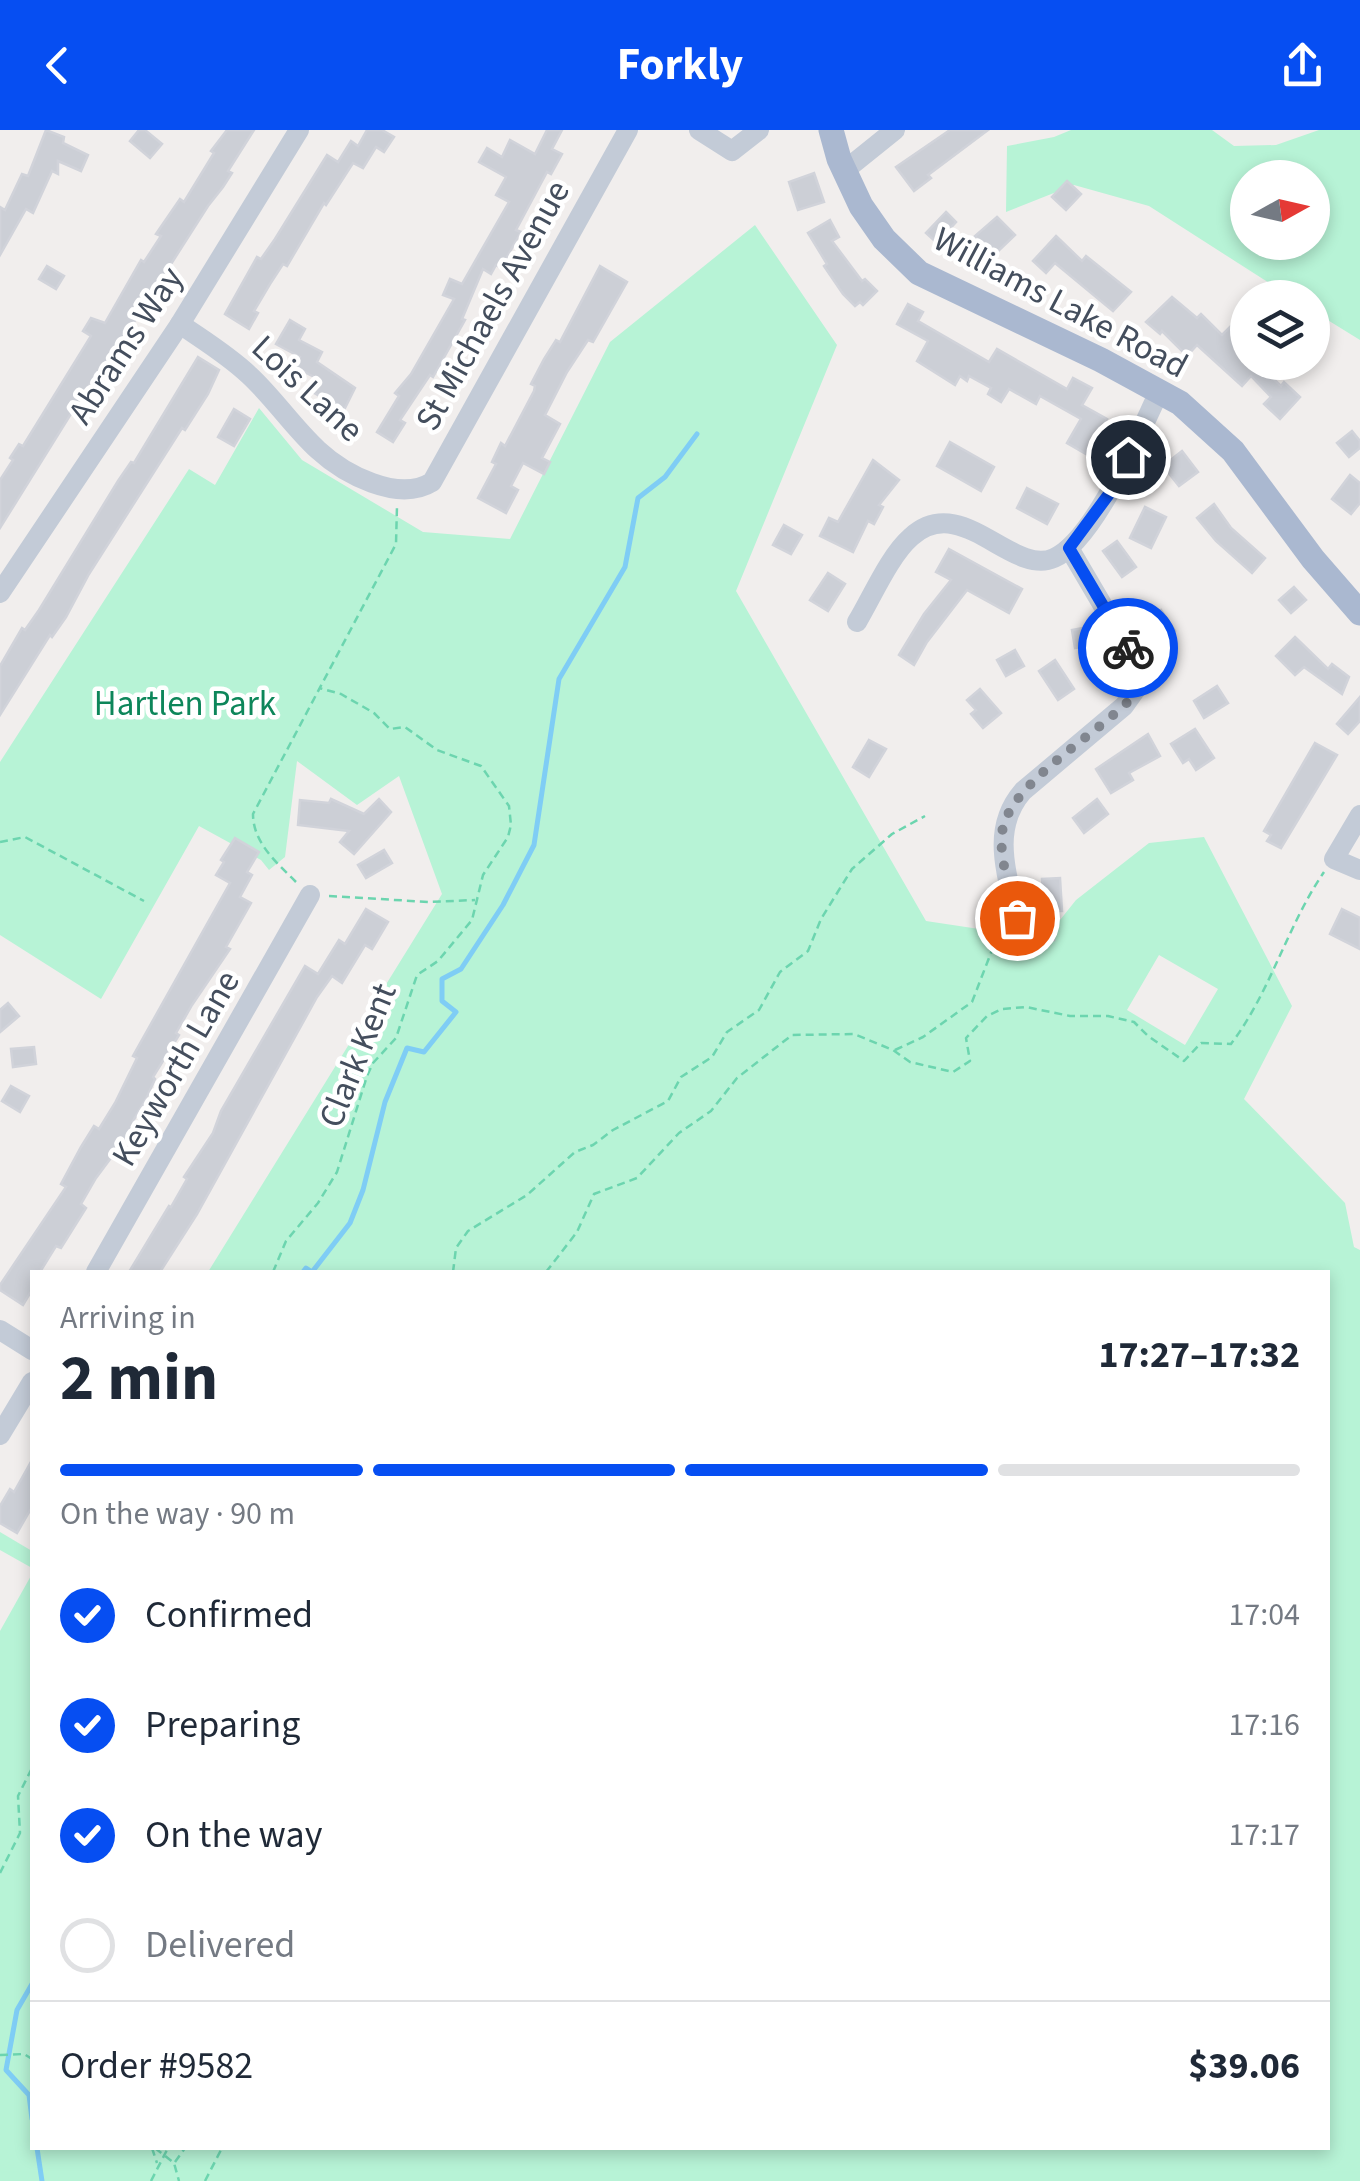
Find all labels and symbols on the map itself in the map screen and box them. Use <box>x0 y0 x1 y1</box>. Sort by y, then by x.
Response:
north arrow <box>1230 160 1330 260</box>
street label: St Michaels Avenue <box>403 171 582 440</box>
street label: Williams Lake Road <box>924 215 1197 391</box>
street label: Abrams Way <box>56 257 196 434</box>
street label: Lois Lane <box>240 324 374 454</box>
pin <box>1086 415 1171 500</box>
courier <box>1078 598 1178 698</box>
park label: Hartlen Park <box>94 679 277 729</box>
pin <box>975 876 1060 961</box>
street label: Keyworth Lane <box>99 961 252 1176</box>
street label: Clark Kent <box>306 976 410 1135</box>

